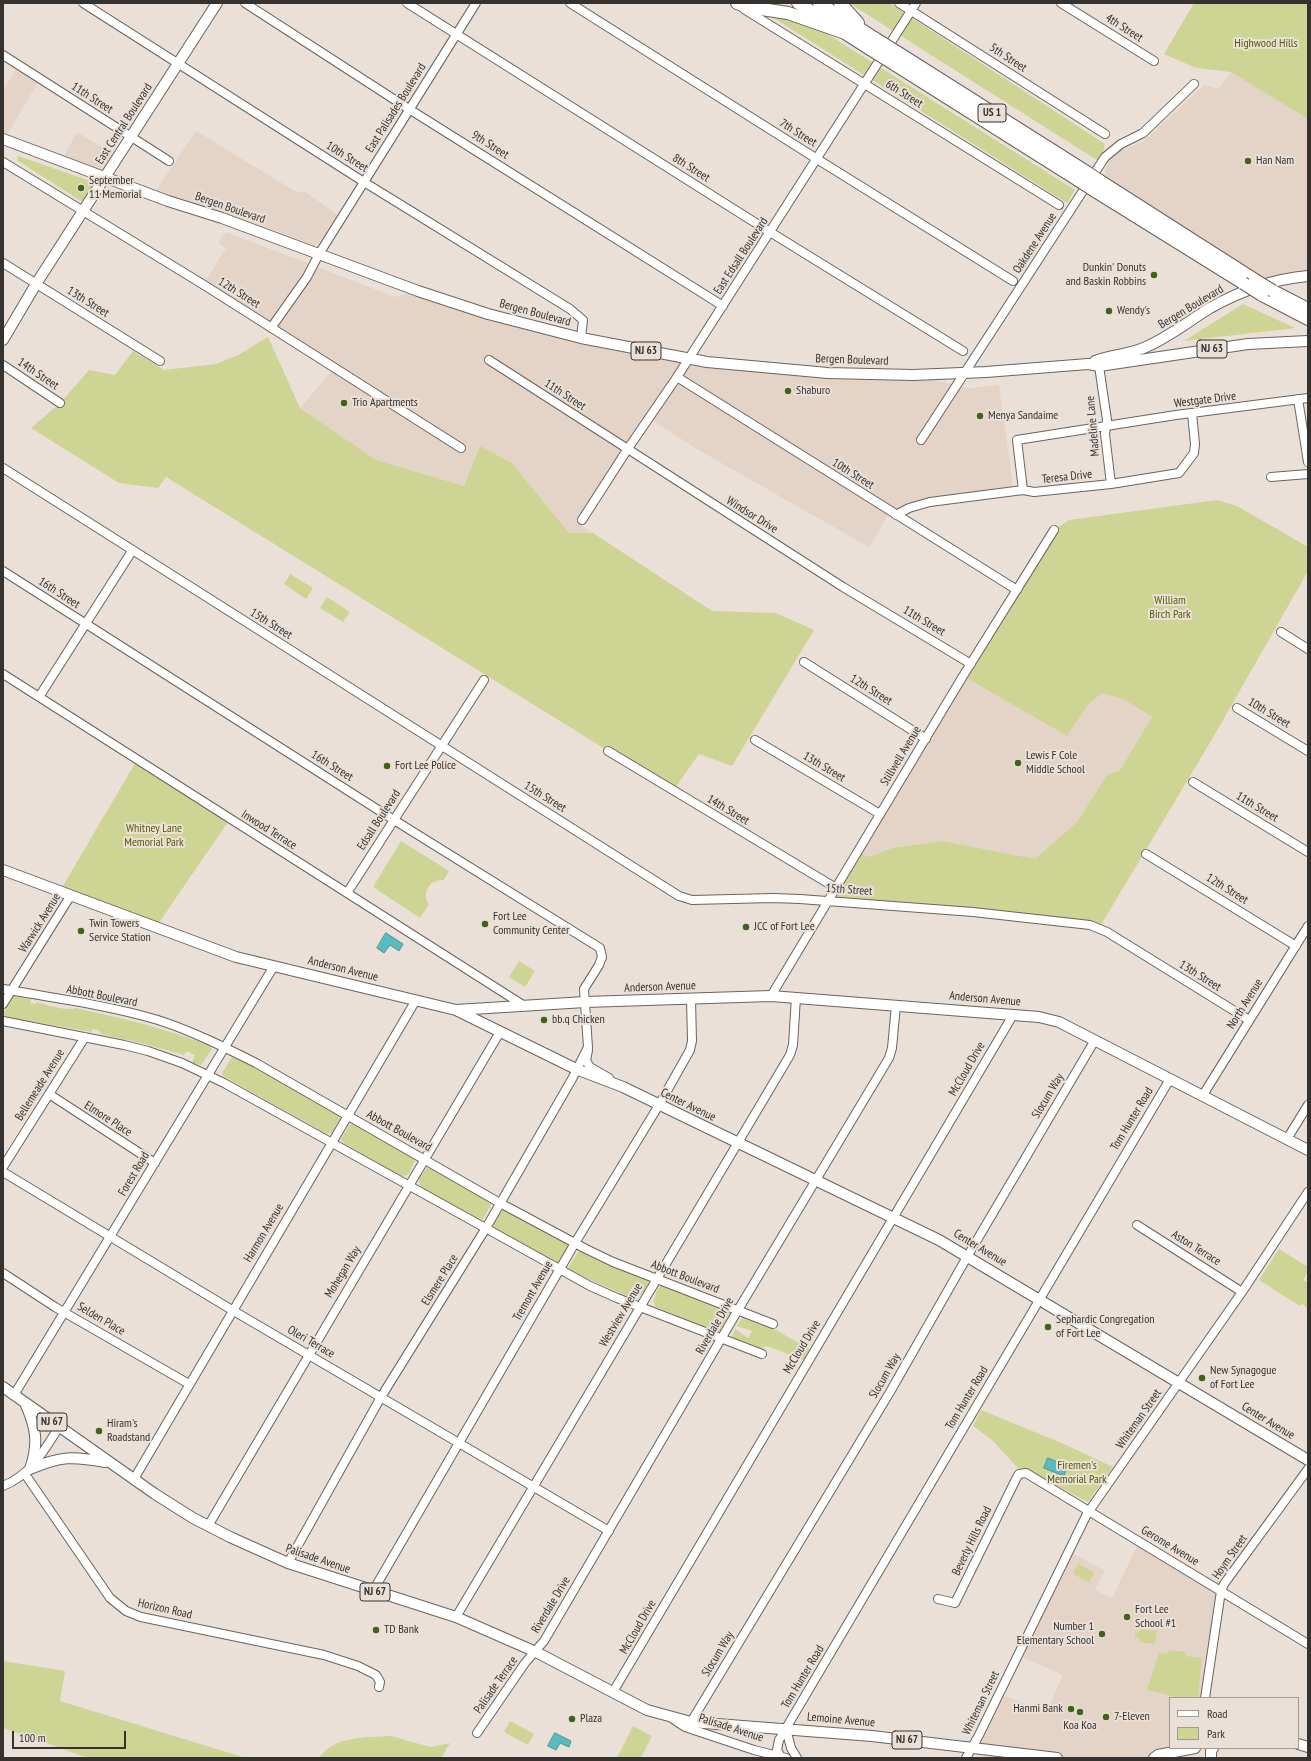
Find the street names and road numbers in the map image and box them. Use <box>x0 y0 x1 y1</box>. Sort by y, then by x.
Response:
street label: 4th Street <box>1103 11 1145 45</box>
street label: 5th Street <box>987 41 1029 75</box>
street label: East Palisades Boulevard <box>363 61 429 155</box>
street label: 6th Street <box>883 77 925 111</box>
street label: 11th Street <box>68 79 116 117</box>
street label: East Central Boulevard <box>93 81 155 167</box>
road number: US 1 <box>978 104 1006 122</box>
street label: 7th Street <box>777 116 819 150</box>
street label: 9th Street <box>469 128 511 162</box>
street label: 10th Street <box>323 139 371 175</box>
street label: 8th Street <box>670 151 712 185</box>
street label: Bergen Boulevard <box>193 189 267 227</box>
street label: Oakdene Avenue <box>1010 210 1060 276</box>
street label: East Edsall Boulevard <box>711 215 771 297</box>
street label: 12th Street <box>215 275 263 311</box>
street label: Bergen Boulevard <box>1156 282 1226 332</box>
street label: 13th Street <box>64 284 112 320</box>
street label: Bergen Boulevard <box>498 297 572 329</box>
road number: NJ 63 <box>1197 340 1227 358</box>
road number: NJ 63 <box>631 342 661 360</box>
street label: Bergen Boulevard <box>815 352 889 368</box>
street label: 14th Street <box>15 355 61 393</box>
street label: 11th Street <box>541 376 589 414</box>
street label: Westgate Drive <box>1173 389 1237 411</box>
street label: Madeline Lane <box>1083 395 1103 457</box>
street label: 10th Street <box>829 456 877 492</box>
street label: Teresa Drive <box>1041 467 1093 487</box>
street label: Windsor Drive <box>724 494 780 536</box>
street label: 16th Street <box>35 574 83 612</box>
street label: 11th Street <box>900 603 948 639</box>
street label: 15th Street <box>247 606 295 642</box>
street label: 12th Street <box>847 672 895 708</box>
street label: 10th Street <box>1245 695 1293 731</box>
street label: Stillwell Avenue <box>878 724 924 788</box>
street label: 16th Street <box>308 748 356 784</box>
street label: 13th Street <box>800 749 848 785</box>
street label: 15th Street <box>521 779 569 815</box>
street label: Edsall Boulevard <box>354 787 404 853</box>
street label: 11th Street <box>1233 789 1281 825</box>
street label: 14th Street <box>704 792 752 828</box>
street label: Inwood Terrace <box>239 807 299 853</box>
street label: 12th Street <box>1203 871 1251 907</box>
street label: 15th Street <box>825 881 873 899</box>
street label: Warwick Avenue <box>16 891 64 955</box>
street label: Anderson Avenue <box>306 953 380 985</box>
street label: 13th Street <box>1176 958 1224 994</box>
street label: North Avenue <box>1224 976 1266 1032</box>
street label: Anderson Avenue <box>624 979 696 995</box>
street label: Abbott Boulevard <box>65 982 139 1010</box>
street label: Anderson Avenue <box>949 989 1021 1009</box>
street label: McCloud Drive <box>946 1039 988 1099</box>
street label: Bellemeade Avenue <box>12 1047 68 1123</box>
street label: Slocum Way <box>1029 1071 1067 1121</box>
street label: Center Avenue <box>658 1085 718 1125</box>
street label: Tom Hunter Road <box>1108 1085 1156 1153</box>
street label: Elmore Place <box>82 1098 134 1140</box>
street label: Abbott Boulevard <box>364 1107 434 1155</box>
street label: Forest Road <box>115 1149 153 1199</box>
street label: Harmon Avenue <box>241 1201 287 1265</box>
street label: Center Avenue <box>951 1226 1009 1270</box>
street label: Aston Terrace <box>1169 1227 1223 1269</box>
street label: Mohegan Way <box>322 1244 364 1300</box>
street label: Elsmere Place <box>419 1252 461 1308</box>
street label: Abbott Boulevard <box>649 1257 721 1297</box>
street label: Tremont Avenue <box>510 1258 556 1324</box>
street label: Westview Avenue <box>596 1280 646 1350</box>
street label: Riverdale Drive <box>693 1295 737 1357</box>
street label: Selden Place <box>75 1300 127 1338</box>
street label: McCloud Drive <box>780 1318 824 1376</box>
street label: Oleri Terrace <box>285 1323 337 1361</box>
street label: Slocum Way <box>866 1351 904 1401</box>
street label: Tom Hunter Road <box>943 1364 991 1432</box>
street label: Whiteman Street <box>1113 1386 1165 1452</box>
street label: Center Avenue <box>1239 1399 1297 1443</box>
road number: NJ 67 <box>37 1413 67 1431</box>
street label: Beverly Hills Road <box>949 1504 995 1578</box>
street label: Gerome Avenue <box>1138 1523 1202 1569</box>
street label: Hoym Street <box>1209 1532 1251 1582</box>
street label: Palisade Avenue <box>284 1541 352 1577</box>
street label: Riverdale Drive <box>529 1574 573 1636</box>
road number: NJ 67 <box>360 1583 390 1601</box>
street label: Horizon Road <box>137 1596 193 1622</box>
street label: McCloud Drive <box>617 1597 659 1657</box>
street label: Slocum Way <box>699 1629 737 1679</box>
street label: Tom Hunter Road <box>779 1643 827 1711</box>
street label: Palisade Terrace <box>471 1654 521 1716</box>
street label: Whiteman Street <box>959 1669 1003 1737</box>
street label: Lemoine Avenue <box>806 1710 876 1730</box>
street label: Palisade Avenue <box>697 1711 765 1745</box>
road number: NJ 67 <box>892 1731 922 1749</box>

